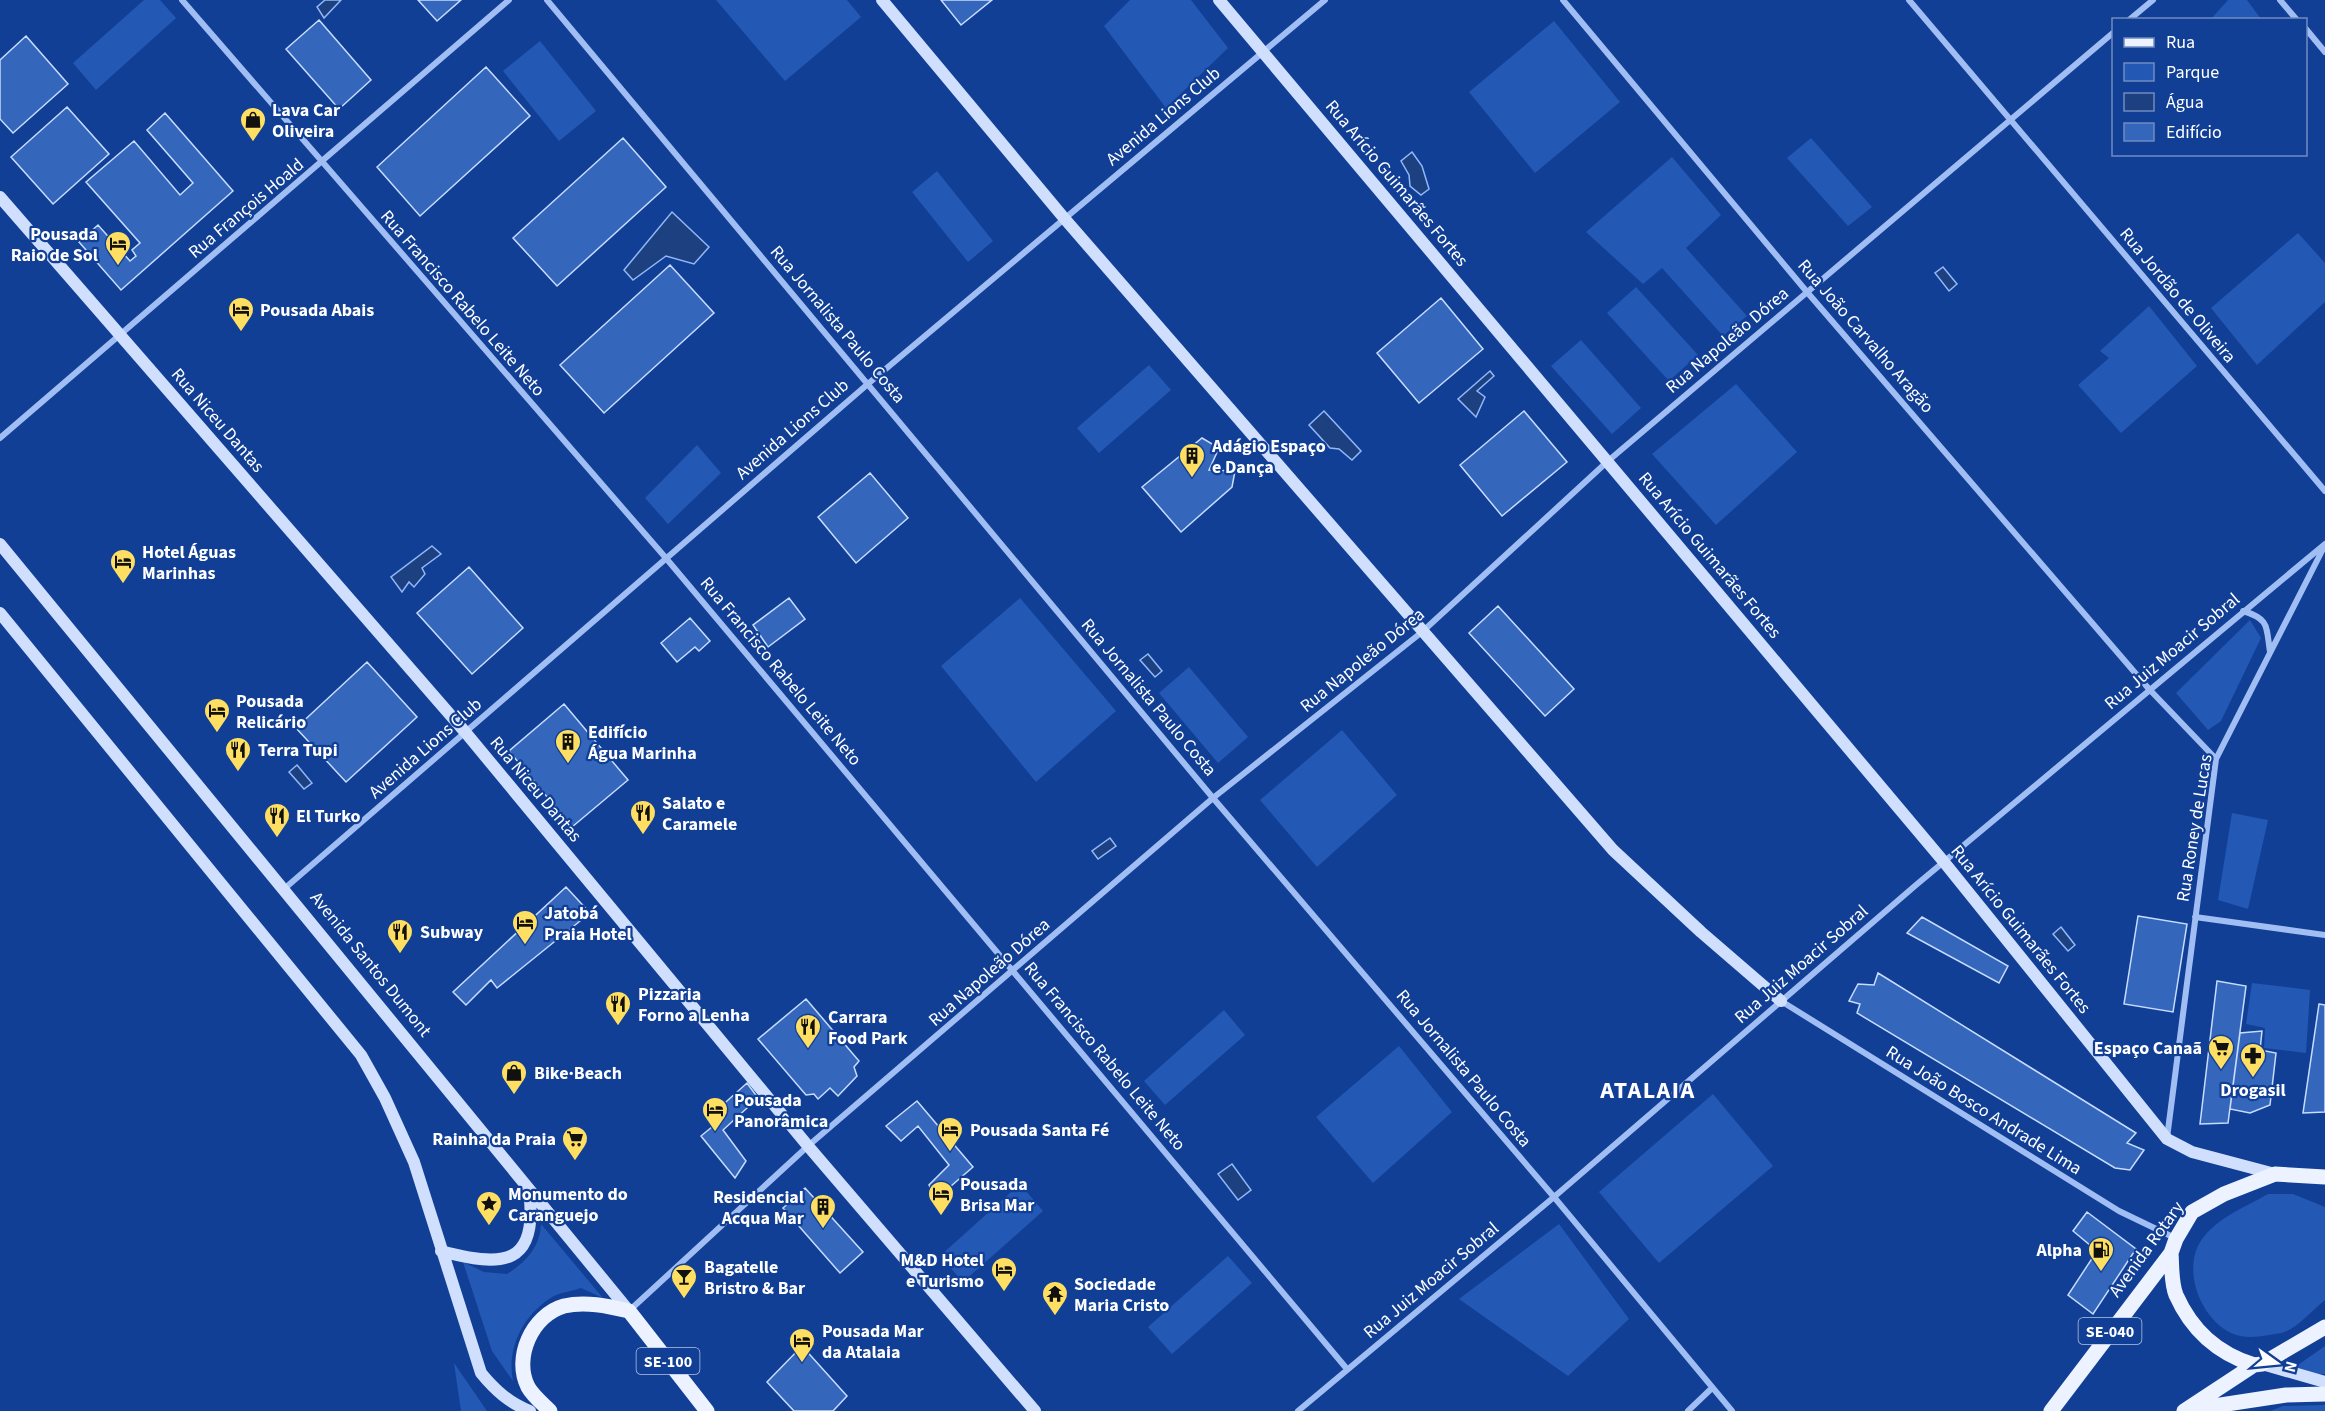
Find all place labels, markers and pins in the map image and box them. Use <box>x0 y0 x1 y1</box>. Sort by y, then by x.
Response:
place label: Lava Car Oliveira <box>272 98 341 144</box>
shop icon: Lava Car Oliveira <box>238 105 268 143</box>
place label: Pousada Raio de Sol <box>11 222 98 268</box>
hotel icon: Pousada Raio de Sol <box>103 229 133 267</box>
hotel icon: Pousada Abais <box>226 295 256 333</box>
place label: Pousada Abais <box>260 298 374 323</box>
place label: Adágio Espaço e Dança <box>1211 434 1326 480</box>
building icon: Adágio Espaço e Dança <box>1177 441 1207 479</box>
place label: Hotel Águas Marinhas <box>142 540 236 586</box>
hotel icon: Hotel Águas Marinhas <box>108 547 138 585</box>
place label: Pousada Relicário <box>236 689 306 735</box>
hotel icon: Pousada Relicário <box>202 696 232 734</box>
place label: Edifício Água Marinha <box>587 720 697 766</box>
building icon: Edifício Água Marinha <box>553 727 583 765</box>
restaurant icon: Terra Tupi <box>223 735 253 773</box>
place label: Terra Tupi <box>258 738 338 763</box>
place label: Salato e Caramele <box>662 791 737 837</box>
restaurant icon: Salato e Caramele <box>628 798 658 836</box>
restaurant icon: El Turko <box>262 801 292 839</box>
place label: El Turko <box>296 804 361 829</box>
place label: Jatobá Praia Hotel <box>544 901 632 947</box>
hotel icon: Jatobá Praia Hotel <box>510 908 540 946</box>
restaurant icon: Subway <box>385 917 415 955</box>
place label: Subway <box>420 920 484 945</box>
place label: Pizzaria Forno a Lenha <box>638 982 750 1028</box>
restaurant icon: Pizzaria Forno a Lenha <box>603 989 633 1027</box>
place label: Carrara Food Park <box>828 1005 908 1051</box>
restaurant icon: Carrara Food Park <box>793 1012 823 1050</box>
supermarket icon: Espaço Canaã <box>2206 1033 2236 1071</box>
place label: Espaço Canaã <box>2094 1036 2202 1061</box>
pharmacy icon: Drogasil <box>2238 1041 2268 1079</box>
shop icon: Bike·Beach <box>499 1058 529 1096</box>
place label: Bike·Beach <box>534 1061 622 1086</box>
place label: Drogasil <box>2220 1078 2286 1103</box>
place label: Pousada Panorâmica <box>734 1088 828 1134</box>
hotel icon: Pousada Panorâmica <box>700 1095 730 1133</box>
hotel icon: Pousada Santa Fé <box>935 1115 965 1153</box>
place label: Pousada Santa Fé <box>970 1118 1109 1143</box>
supermarket icon: Rainha da Praia <box>560 1124 590 1162</box>
place label: Rainha da Praia <box>432 1127 556 1152</box>
place label: Pousada Brisa Mar <box>960 1172 1035 1218</box>
hotel icon: Pousada Brisa Mar <box>926 1179 956 1217</box>
place label: Monumento do Caranguejo <box>508 1182 628 1228</box>
place label: Residencial Acqua Mar <box>713 1185 805 1231</box>
place icon: Monumento do Caranguejo <box>474 1189 504 1227</box>
building icon: Residencial Acqua Mar <box>808 1192 838 1230</box>
fuel station icon: Alpha <box>2086 1235 2116 1273</box>
place label: Alpha <box>2035 1238 2082 1263</box>
place label: M&D Hotel e Turismo <box>901 1248 984 1294</box>
place label: Bagatelle Bristro & Bar <box>704 1255 806 1301</box>
hotel icon: M&D Hotel e Turismo <box>989 1255 1019 1293</box>
bar icon: Bagatelle Bristro & Bar <box>669 1262 699 1300</box>
place label: Sociedade Maria Cristo <box>1074 1272 1169 1318</box>
temple icon: Sociedade Maria Cristo <box>1040 1279 1070 1317</box>
place label: Pousada Mar da Atalaia <box>822 1319 925 1365</box>
hotel icon: Pousada Mar da Atalaia <box>787 1326 817 1364</box>

